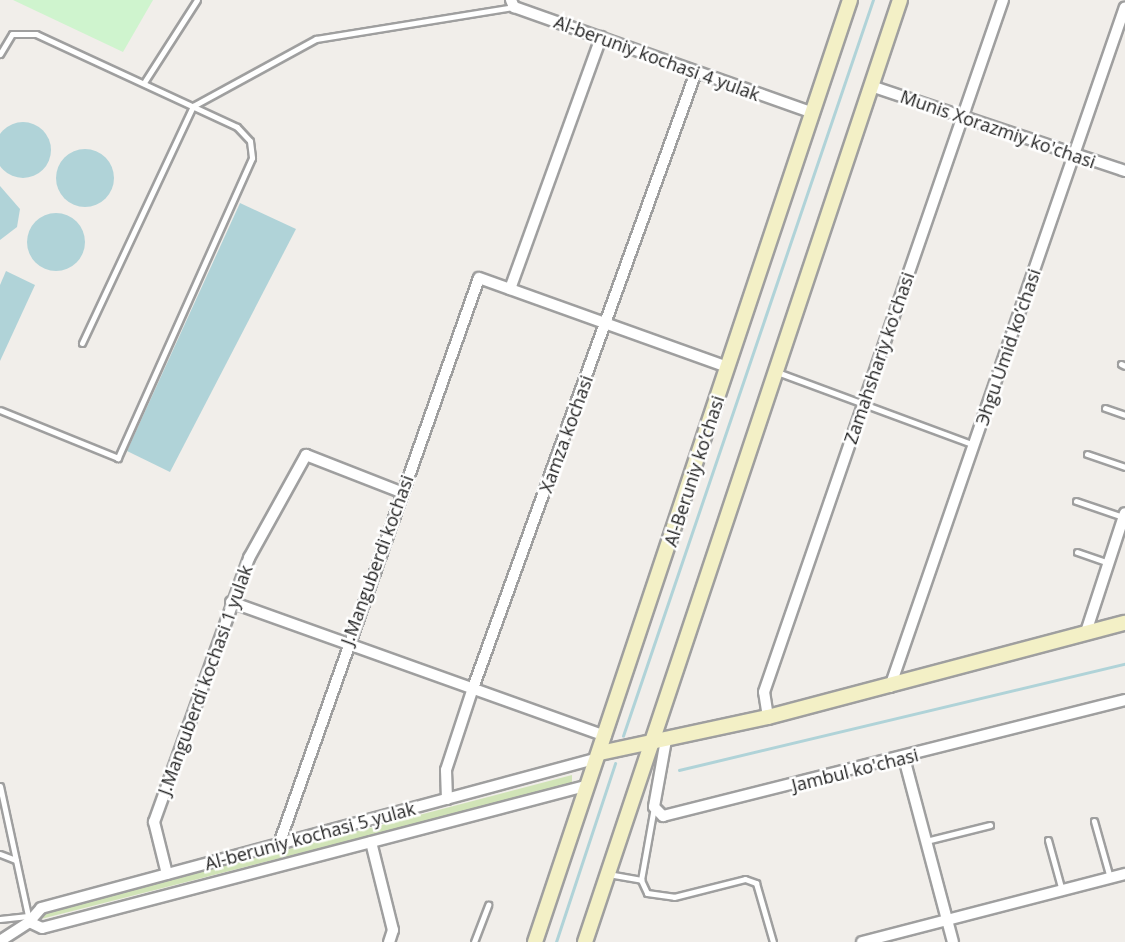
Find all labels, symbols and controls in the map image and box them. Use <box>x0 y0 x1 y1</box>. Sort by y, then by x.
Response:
street label: Al-beruniy kochasi 4 yulak <box>551 11 763 105</box>
street label: Munis Xorazmiy ko'chasi <box>898 85 1098 173</box>
street label: Эhgu Umid ko’chasi <box>971 266 1045 428</box>
street label: Zamahshariy ko'chasi <box>839 269 919 447</box>
street label: Xamza kochasi <box>535 372 597 496</box>
street label: Al-Beruniy ko’chasi <box>659 393 729 549</box>
street label: J.Manguberdi kochasi <box>336 472 418 648</box>
street label: J.Manguberdi kochasi 1 yulak <box>153 562 257 798</box>
street label: Jambul ko'chasi <box>789 744 921 796</box>
street label: Al-beruniy kochasi 5 yulak <box>202 797 418 875</box>

